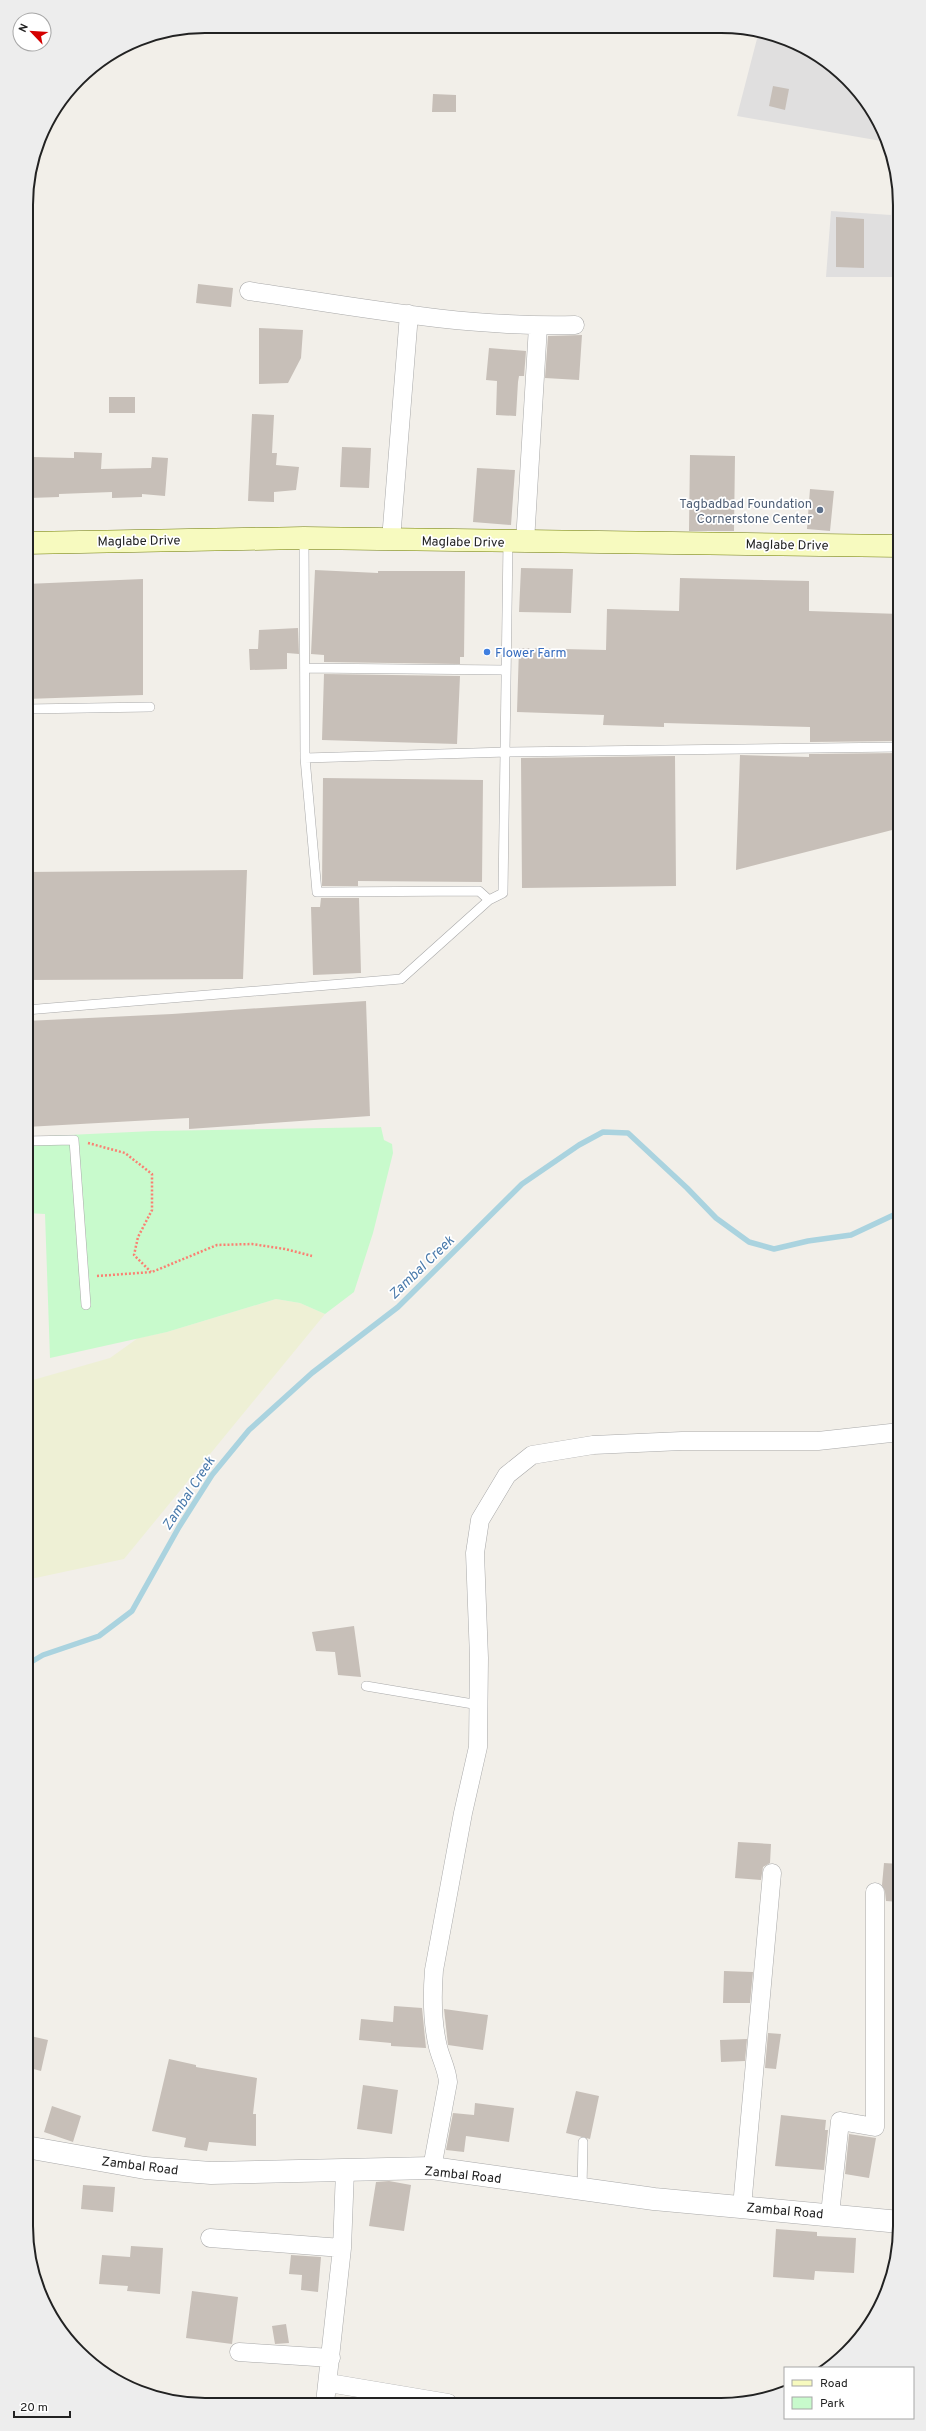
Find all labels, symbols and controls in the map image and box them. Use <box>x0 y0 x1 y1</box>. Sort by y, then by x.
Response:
north arrow <box>12 12 52 52</box>
text: N <box>16 22 32 35</box>
place label: Tagbadbad Foundation Cornerstone Center <box>679 497 812 528</box>
marker: Tagbadbad Foundation Cornerstone Center <box>815 505 825 515</box>
street label: Maglabe Drive <box>97 533 181 551</box>
street label: Maglabe Drive <box>421 534 505 552</box>
street label: Maglabe Drive <box>745 537 829 555</box>
place label: Flower Farm <box>495 646 567 662</box>
marker: Flower Farm <box>482 647 492 657</box>
water label: Zambal Creek <box>386 1232 459 1303</box>
water label: Zambal Creek <box>159 1453 220 1534</box>
street label: Zambal Road <box>100 2154 179 2180</box>
street label: Zambal Road <box>423 2164 502 2188</box>
street label: Zambal Road <box>746 2201 824 2223</box>
legend <box>784 2367 914 2419</box>
text: Road <box>820 2376 848 2392</box>
scale bar <box>14 2393 70 2419</box>
text: Park <box>820 2396 845 2412</box>
text: 20 m <box>20 2400 48 2416</box>

